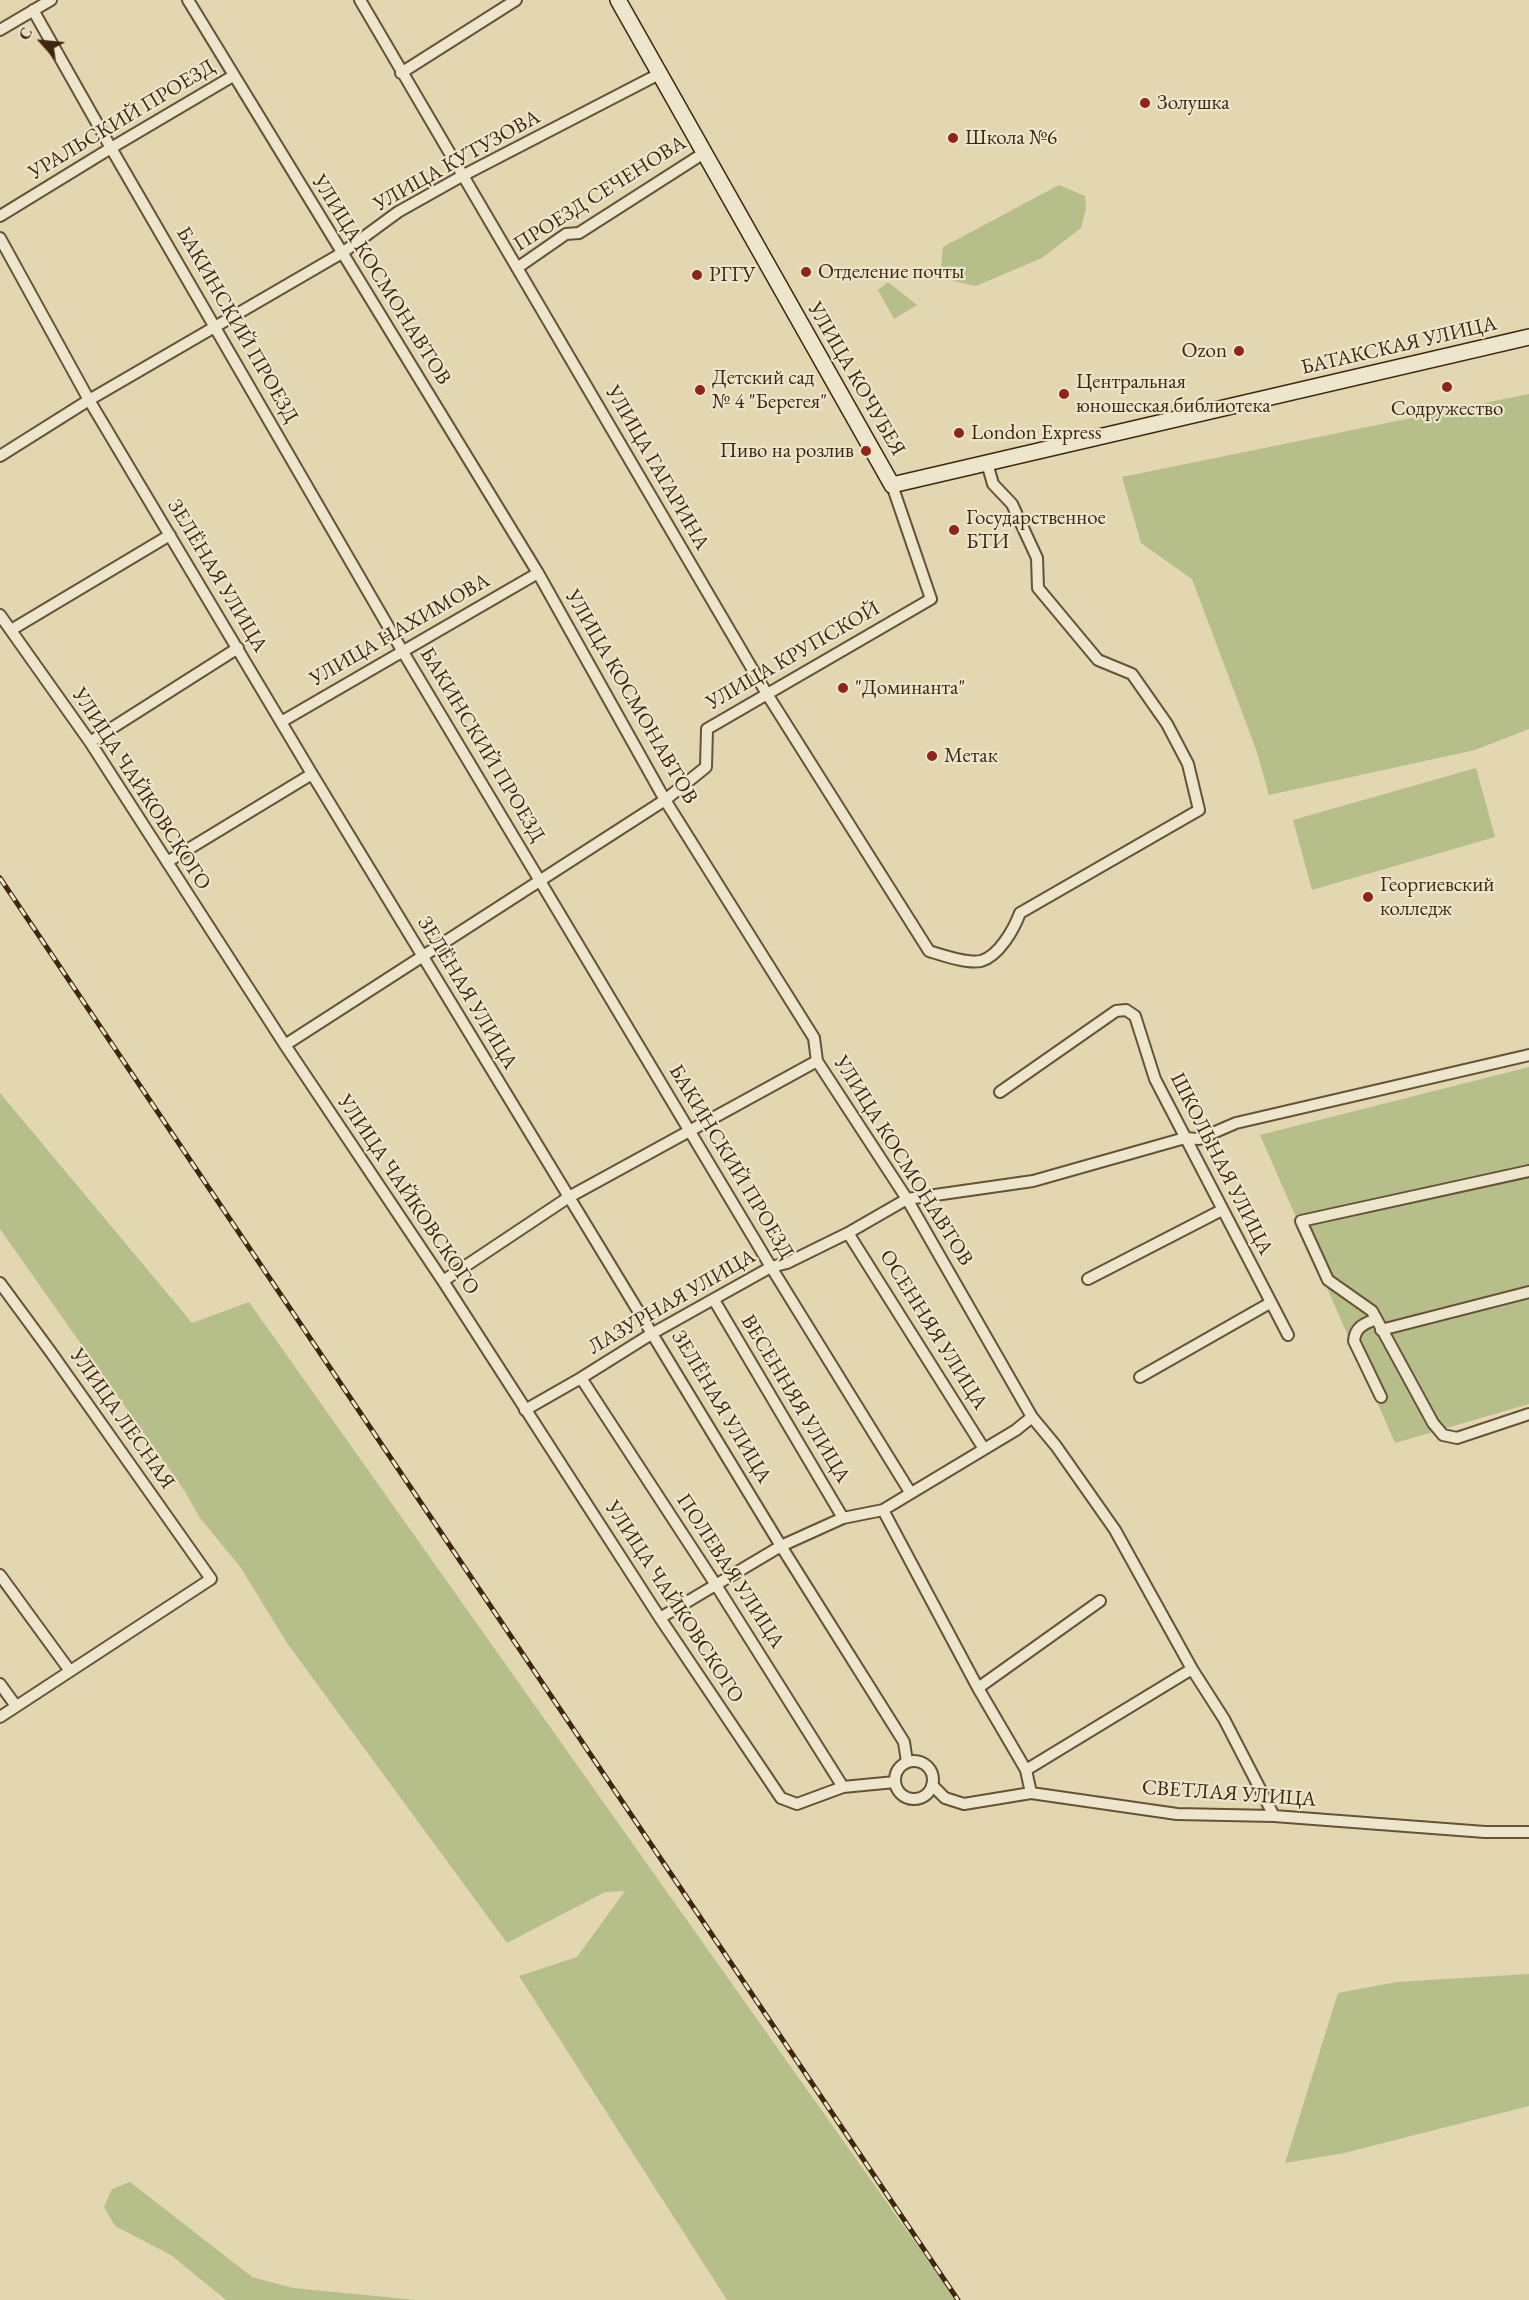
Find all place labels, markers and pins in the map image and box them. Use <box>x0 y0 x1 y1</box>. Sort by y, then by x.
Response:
place label: Золушка <box>1157 90 1230 116</box>
marker: Золушка <box>1138 96 1152 110</box>
place label: Школа №6 <box>965 125 1057 151</box>
marker: Школа №6 <box>946 131 960 145</box>
place label: Отделение почты <box>818 259 964 285</box>
place label: РГГУ <box>709 262 756 288</box>
marker: Отделение почты <box>799 265 813 279</box>
marker: РГГУ <box>690 268 704 282</box>
place label: Ozon <box>1182 338 1227 364</box>
marker: Ozon <box>1232 344 1246 358</box>
place label: Детский сад № 4 "Берегея" <box>712 365 827 415</box>
place label: Центральная юношеская библиотека <box>1076 369 1271 419</box>
marker: Содружество <box>1440 380 1454 394</box>
marker: Детский сад № 4 "Берегея" <box>693 383 707 397</box>
marker: Центральная юношеская библиотека <box>1057 387 1071 401</box>
place label: Содружество <box>1391 396 1503 422</box>
place label: London Express <box>971 420 1102 446</box>
marker: London Express <box>952 426 966 440</box>
place label: Пиво на розлив <box>720 438 854 464</box>
marker: Пиво на розлив <box>859 444 873 458</box>
place label: Государственное БТИ <box>966 505 1106 555</box>
marker: Государственное БТИ <box>947 523 961 537</box>
place label: "Доминанта" <box>855 675 965 701</box>
marker: "Доминанта" <box>836 681 850 695</box>
place label: Метак <box>944 743 998 769</box>
marker: Метак <box>925 749 939 763</box>
place label: Георгиевский колледж <box>1380 872 1494 922</box>
marker: Георгиевский колледж <box>1361 890 1375 904</box>

